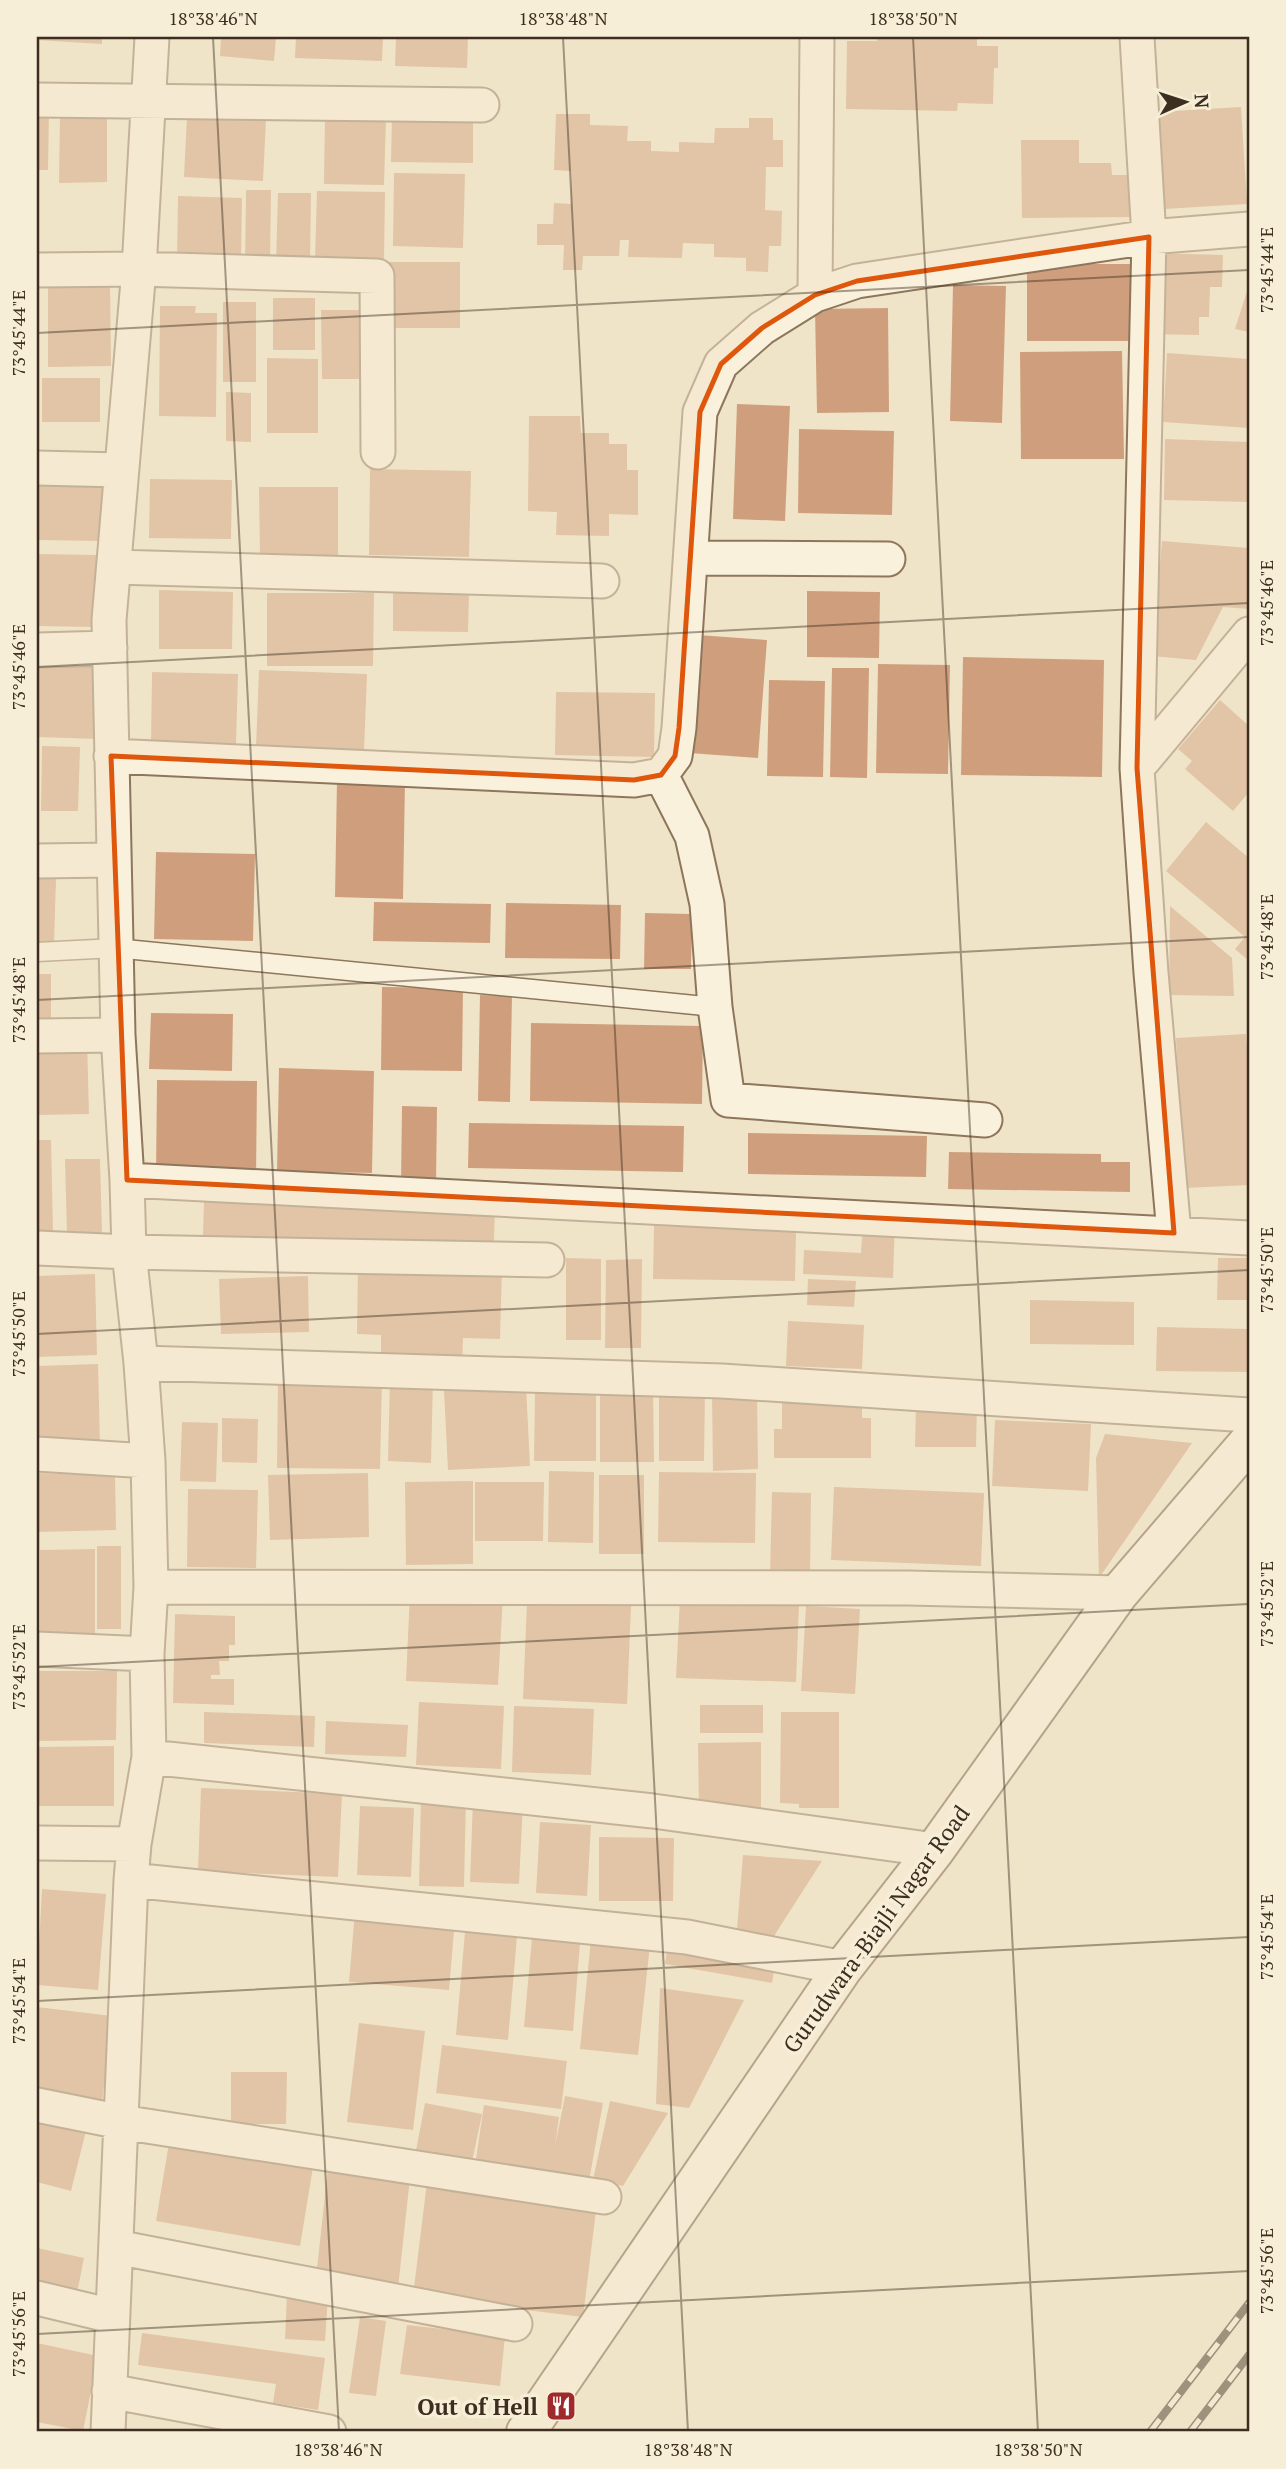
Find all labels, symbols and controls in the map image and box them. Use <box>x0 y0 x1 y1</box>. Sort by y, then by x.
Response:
text: 18°38'46"N <box>168 6 258 30</box>
text: 18°38'48"N <box>518 6 608 30</box>
text: 18°38'50"N <box>868 6 958 30</box>
north arrow <box>1150 66 1220 136</box>
text: N <box>1190 93 1215 110</box>
text: 73°45'44"E <box>1254 227 1278 313</box>
text: 73°45'44"E <box>6 290 30 376</box>
text: 73°45'46"E <box>1254 560 1278 646</box>
text: 73°45'46"E <box>6 624 30 710</box>
text: 73°45'48"E <box>1254 894 1278 980</box>
text: 73°45'48"E <box>6 957 30 1043</box>
text: 73°45'50"E <box>1254 1227 1278 1313</box>
text: 73°45'50"E <box>6 1291 30 1377</box>
text: 73°45'52"E <box>1254 1561 1278 1647</box>
text: 73°45'52"E <box>6 1624 30 1710</box>
street label: Gurudwara-Biajli Nagar Road <box>776 1799 977 2059</box>
text: 73°45'54"E <box>1254 1894 1278 1980</box>
text: 73°45'54"E <box>6 1958 30 2044</box>
text: 73°45'56"E <box>1254 2228 1278 2314</box>
text: 73°45'56"E <box>6 2291 30 2377</box>
restaurant icon: Out of Hell <box>544 2389 578 2423</box>
place label: Out of Hell <box>417 2391 538 2422</box>
text: 18°38'46"N <box>293 2437 383 2461</box>
text: 18°38'48"N <box>643 2437 733 2461</box>
text: 18°38'50"N <box>993 2437 1083 2461</box>

